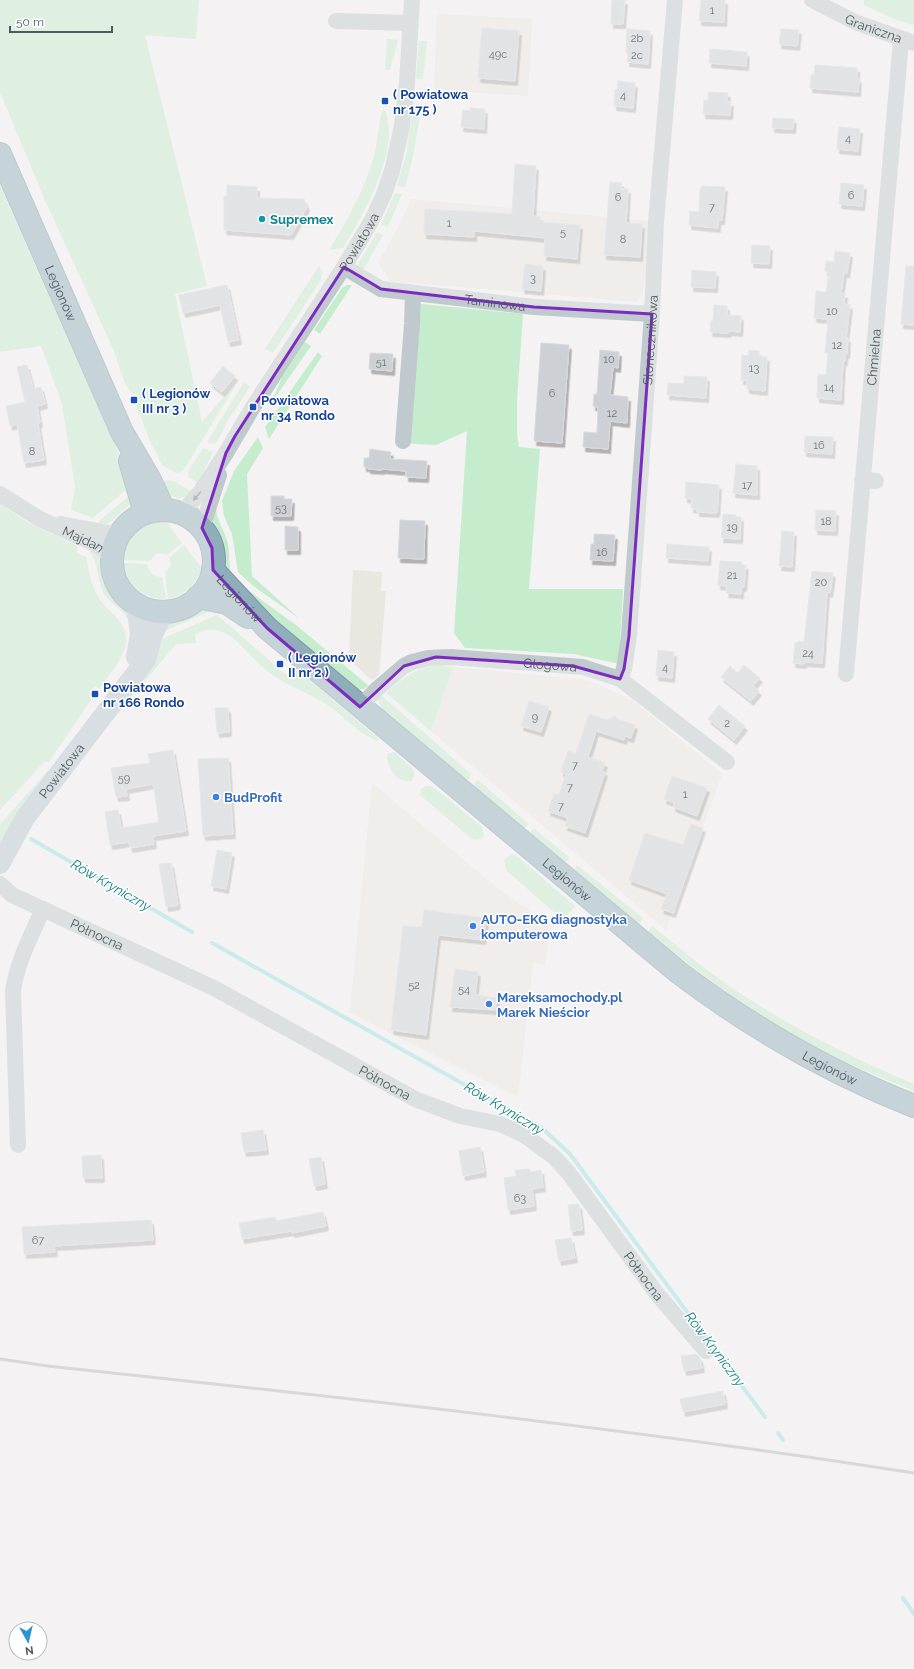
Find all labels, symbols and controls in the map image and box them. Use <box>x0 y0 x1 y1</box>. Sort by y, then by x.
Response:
house number: 1 <box>710 4 715 17</box>
scale bar <box>10 8 112 34</box>
street label: Graniczna <box>843 11 904 46</box>
text: 50 m <box>16 15 44 29</box>
house number: 2b <box>631 32 643 45</box>
house number: 49c <box>489 48 507 61</box>
house number: 2c <box>631 49 643 62</box>
place label: ( Powiatowa nr 175 ) <box>393 87 469 117</box>
house number: 4 <box>620 89 626 102</box>
marker: ( Powiatowa nr 175 ) <box>380 96 390 106</box>
house number: 4 <box>845 132 851 145</box>
house number: 6 <box>848 189 855 202</box>
house number: 6 <box>615 191 622 204</box>
house number: 7 <box>709 201 715 214</box>
street label: Powiatowa <box>336 210 382 274</box>
place label: Supremex <box>270 212 334 227</box>
marker: Supremex <box>257 214 267 224</box>
house number: 1 <box>447 217 452 230</box>
house number: 5 <box>560 226 566 239</box>
house number: 8 <box>620 233 626 246</box>
street label: Legionów <box>42 263 80 324</box>
house number: 3 <box>530 272 536 285</box>
street label: Tarninowa <box>464 291 526 313</box>
street label: Słonecznikowa <box>639 295 660 385</box>
house number: 10 <box>826 305 838 318</box>
street label: Chmielna <box>864 328 883 386</box>
house number: 12 <box>832 339 842 352</box>
house number: 10 <box>603 353 615 366</box>
house number: 51 <box>376 356 387 369</box>
house number: 13 <box>749 362 759 375</box>
house number: 14 <box>824 381 834 394</box>
place label: ( Legionów III nr 3 ) <box>142 386 210 416</box>
house number: 6 <box>549 387 556 400</box>
place label: Powiatowa nr 34 Rondo <box>261 393 335 423</box>
marker: ( Legionów III nr 3 ) <box>129 395 139 405</box>
marker: Powiatowa nr 34 Rondo <box>248 402 258 412</box>
house number: 12 <box>607 407 617 420</box>
house number: 16 <box>813 439 825 452</box>
house number: 8 <box>29 445 35 458</box>
house number: 17 <box>742 479 752 492</box>
one-way arrow <box>192 491 201 501</box>
house number: 53 <box>275 502 287 515</box>
house number: 18 <box>820 515 832 528</box>
house number: 19 <box>726 521 738 534</box>
street label: Majdan <box>60 523 108 555</box>
house number: 16 <box>596 546 608 559</box>
house number: 21 <box>727 569 738 582</box>
street label: Legionów <box>214 572 266 626</box>
house number: 20 <box>815 576 827 589</box>
house number: 24 <box>802 647 814 660</box>
place label: ( Legionów II nr 2 ) <box>288 650 356 680</box>
street label: Głogowa <box>523 655 577 674</box>
marker: ( Legionów II nr 2 ) <box>275 659 285 669</box>
house number: 4 <box>662 661 668 674</box>
place label: Powiatowa nr 166 Rondo <box>103 680 185 710</box>
marker: Powiatowa nr 166 Rondo <box>90 689 100 699</box>
house number: 9 <box>532 711 538 724</box>
house number: 2 <box>724 717 730 730</box>
street label: Powiatowa <box>35 740 87 801</box>
house number: 7 <box>572 759 578 772</box>
house number: 59 <box>118 772 130 785</box>
house number: 7 <box>567 781 573 794</box>
house number: 1 <box>683 788 688 801</box>
place label: BudProfit <box>224 790 282 805</box>
marker: BudProfit <box>211 792 221 802</box>
house number: 7 <box>558 800 564 813</box>
street label: Legionów <box>540 855 595 905</box>
water label: Rów Kryniczny <box>68 856 155 915</box>
place label: AUTO-EKG diagnostyka komputerowa <box>481 912 628 942</box>
street label: Północna <box>68 916 126 953</box>
marker: AUTO-EKG diagnostyka komputerowa <box>468 921 478 931</box>
house number: 52 <box>408 979 420 992</box>
house number: 54 <box>458 983 470 996</box>
place label: Mareksamochody.pl Marek Nieścior <box>497 990 623 1020</box>
marker: Mareksamochody.pl Marek Nieścior <box>484 999 494 1009</box>
street label: Legionów <box>800 1047 860 1088</box>
street label: Północna <box>357 1062 413 1103</box>
water label: Rów Kryniczny <box>462 1078 548 1139</box>
house number: 63 <box>514 1192 526 1205</box>
house number: 67 <box>32 1234 44 1247</box>
street label: Północna <box>621 1249 667 1303</box>
water label: Rów Kryniczny <box>682 1308 749 1391</box>
north arrow <box>8 1621 48 1661</box>
text: N <box>24 1643 34 1657</box>

